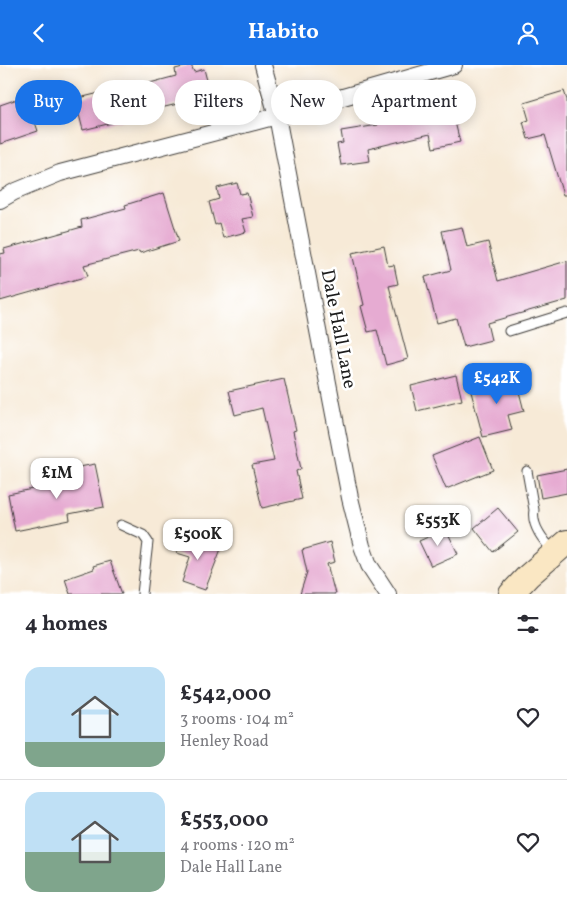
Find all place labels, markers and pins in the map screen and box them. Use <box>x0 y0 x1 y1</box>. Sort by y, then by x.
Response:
pin: £542K <box>462 363 532 405</box>
pin: £1M <box>33 457 81 500</box>
pin: £553K <box>403 505 473 547</box>
pin: £500K <box>163 519 233 561</box>

